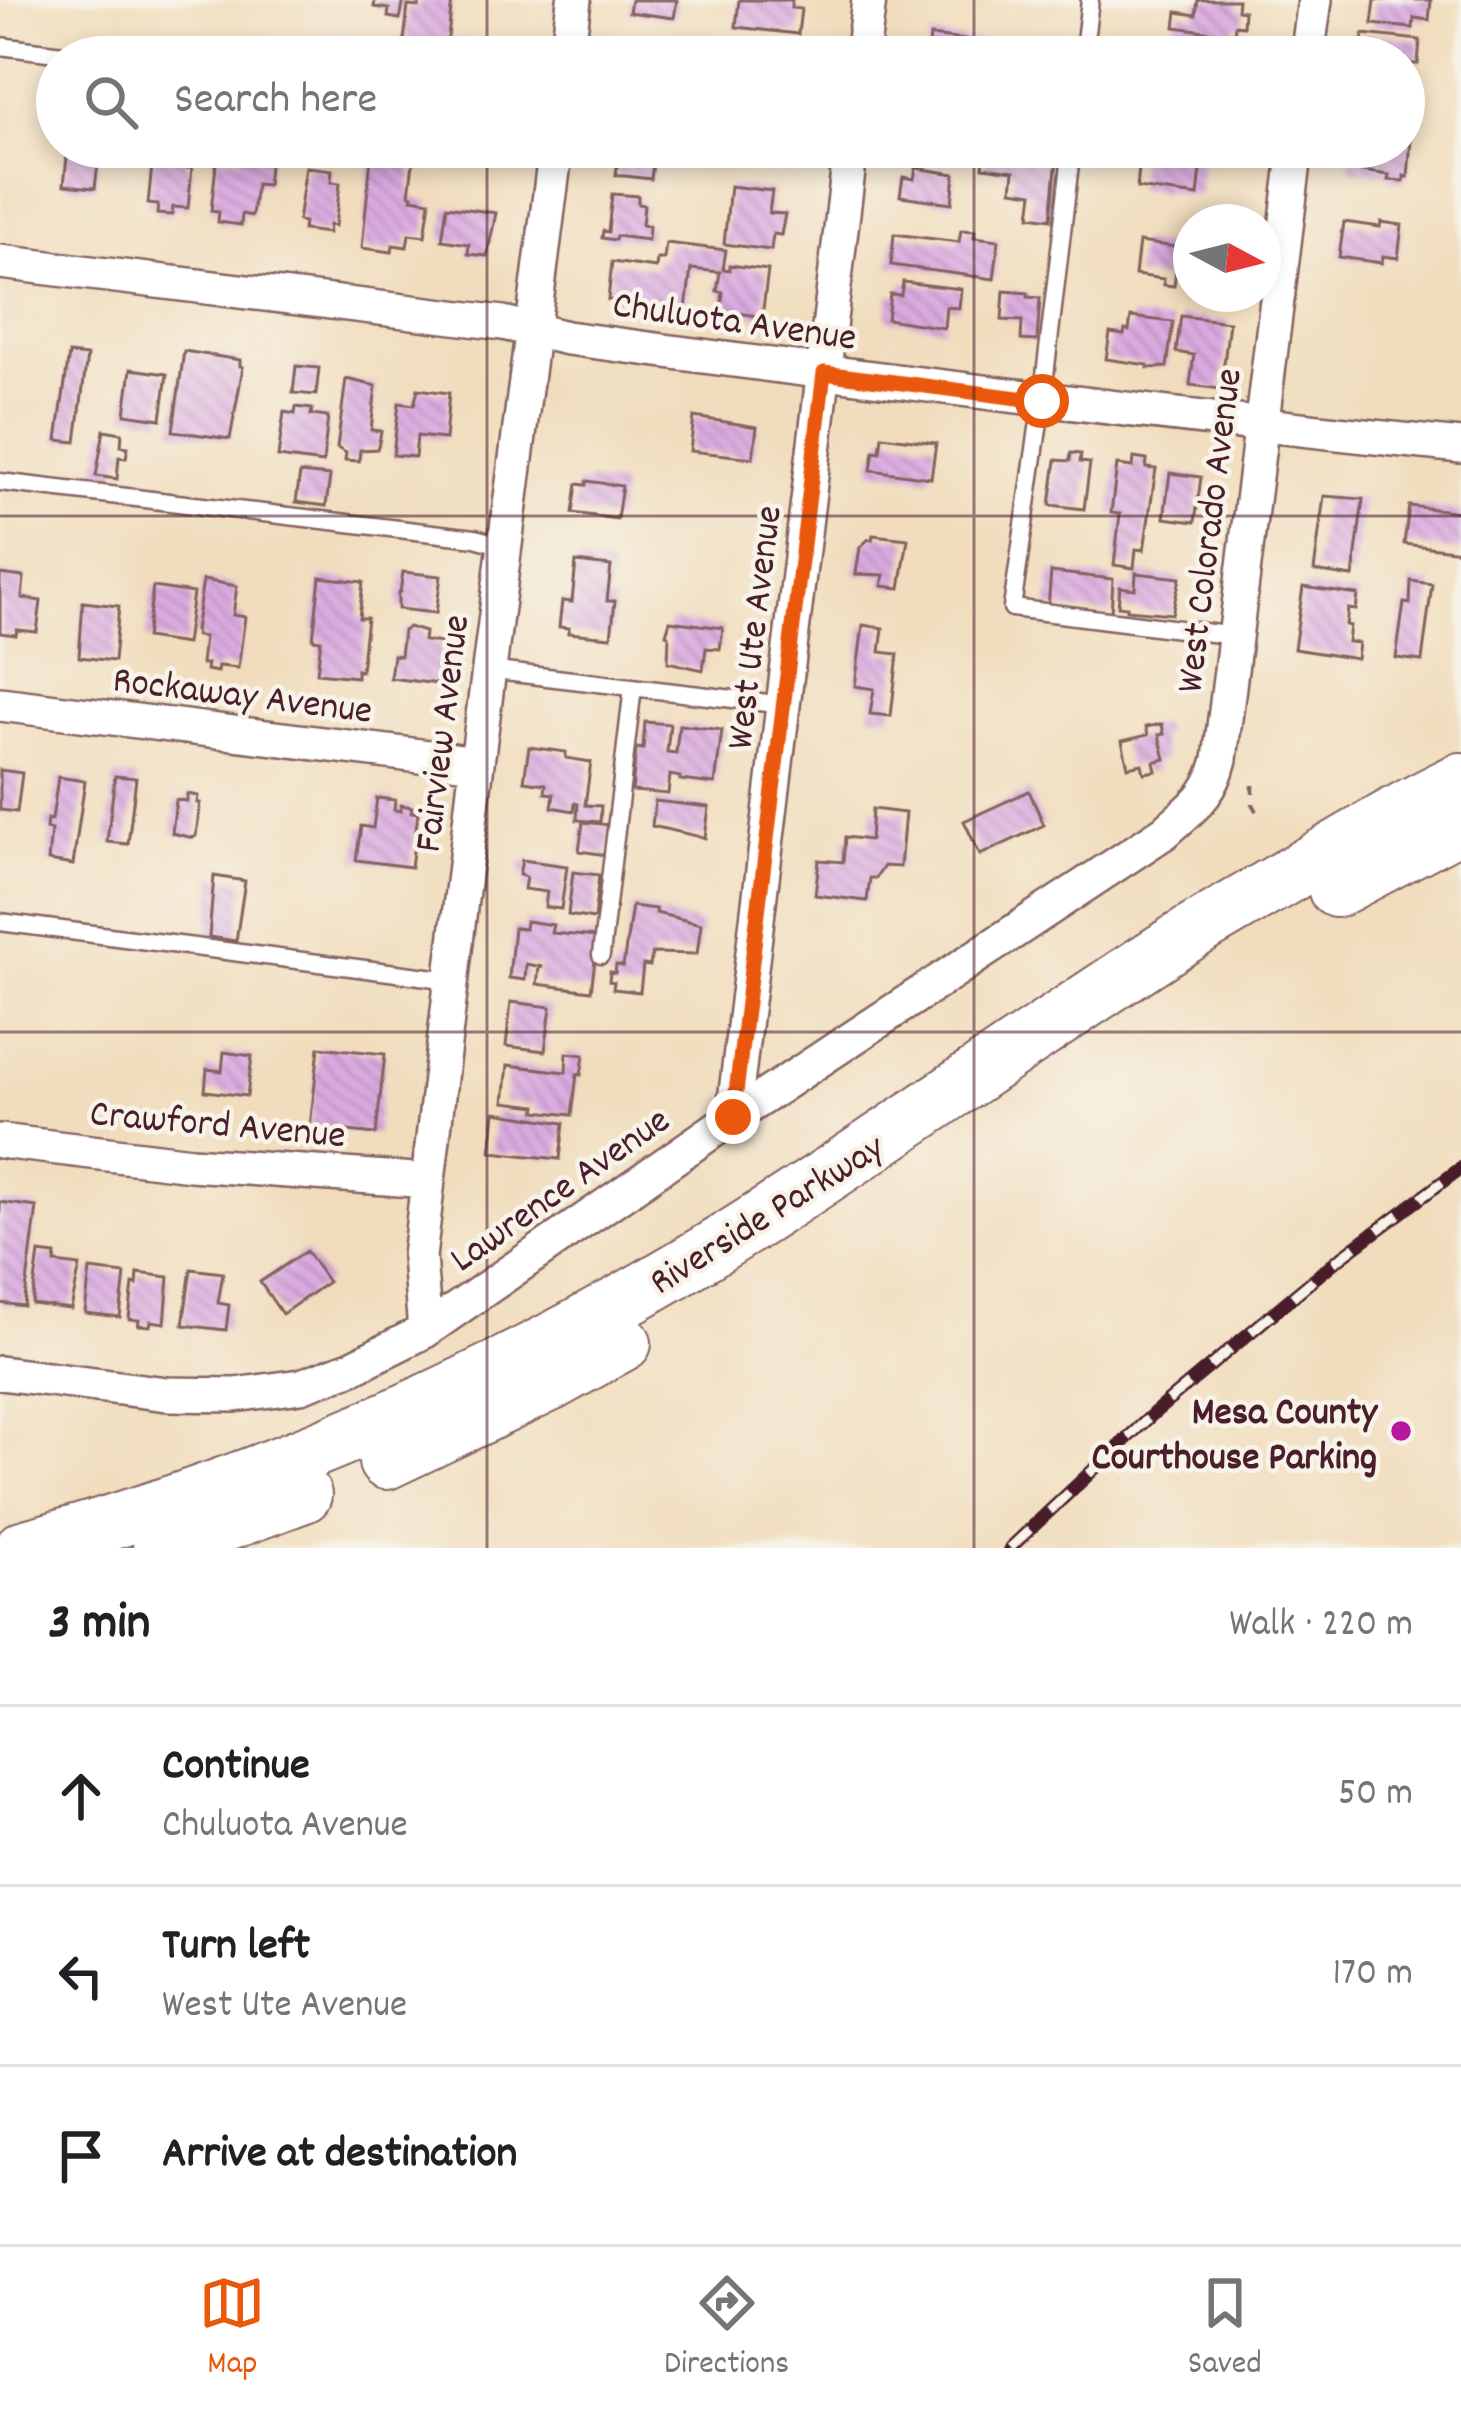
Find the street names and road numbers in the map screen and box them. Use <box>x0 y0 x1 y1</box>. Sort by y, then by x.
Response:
street label: Chuluota Avenue <box>609 280 860 369</box>
street label: West Colorado Avenue <box>1165 365 1260 696</box>
street label: West Ute Avenue <box>715 503 800 753</box>
street label: Fairview Avenue <box>404 612 487 856</box>
street label: Rockaway Avenue <box>109 655 375 742</box>
street label: Crawford Avenue <box>87 1089 348 1166</box>
street label: Lawrence Avenue <box>440 1096 683 1289</box>
street label: Riverside Parkway <box>640 1123 898 1312</box>

